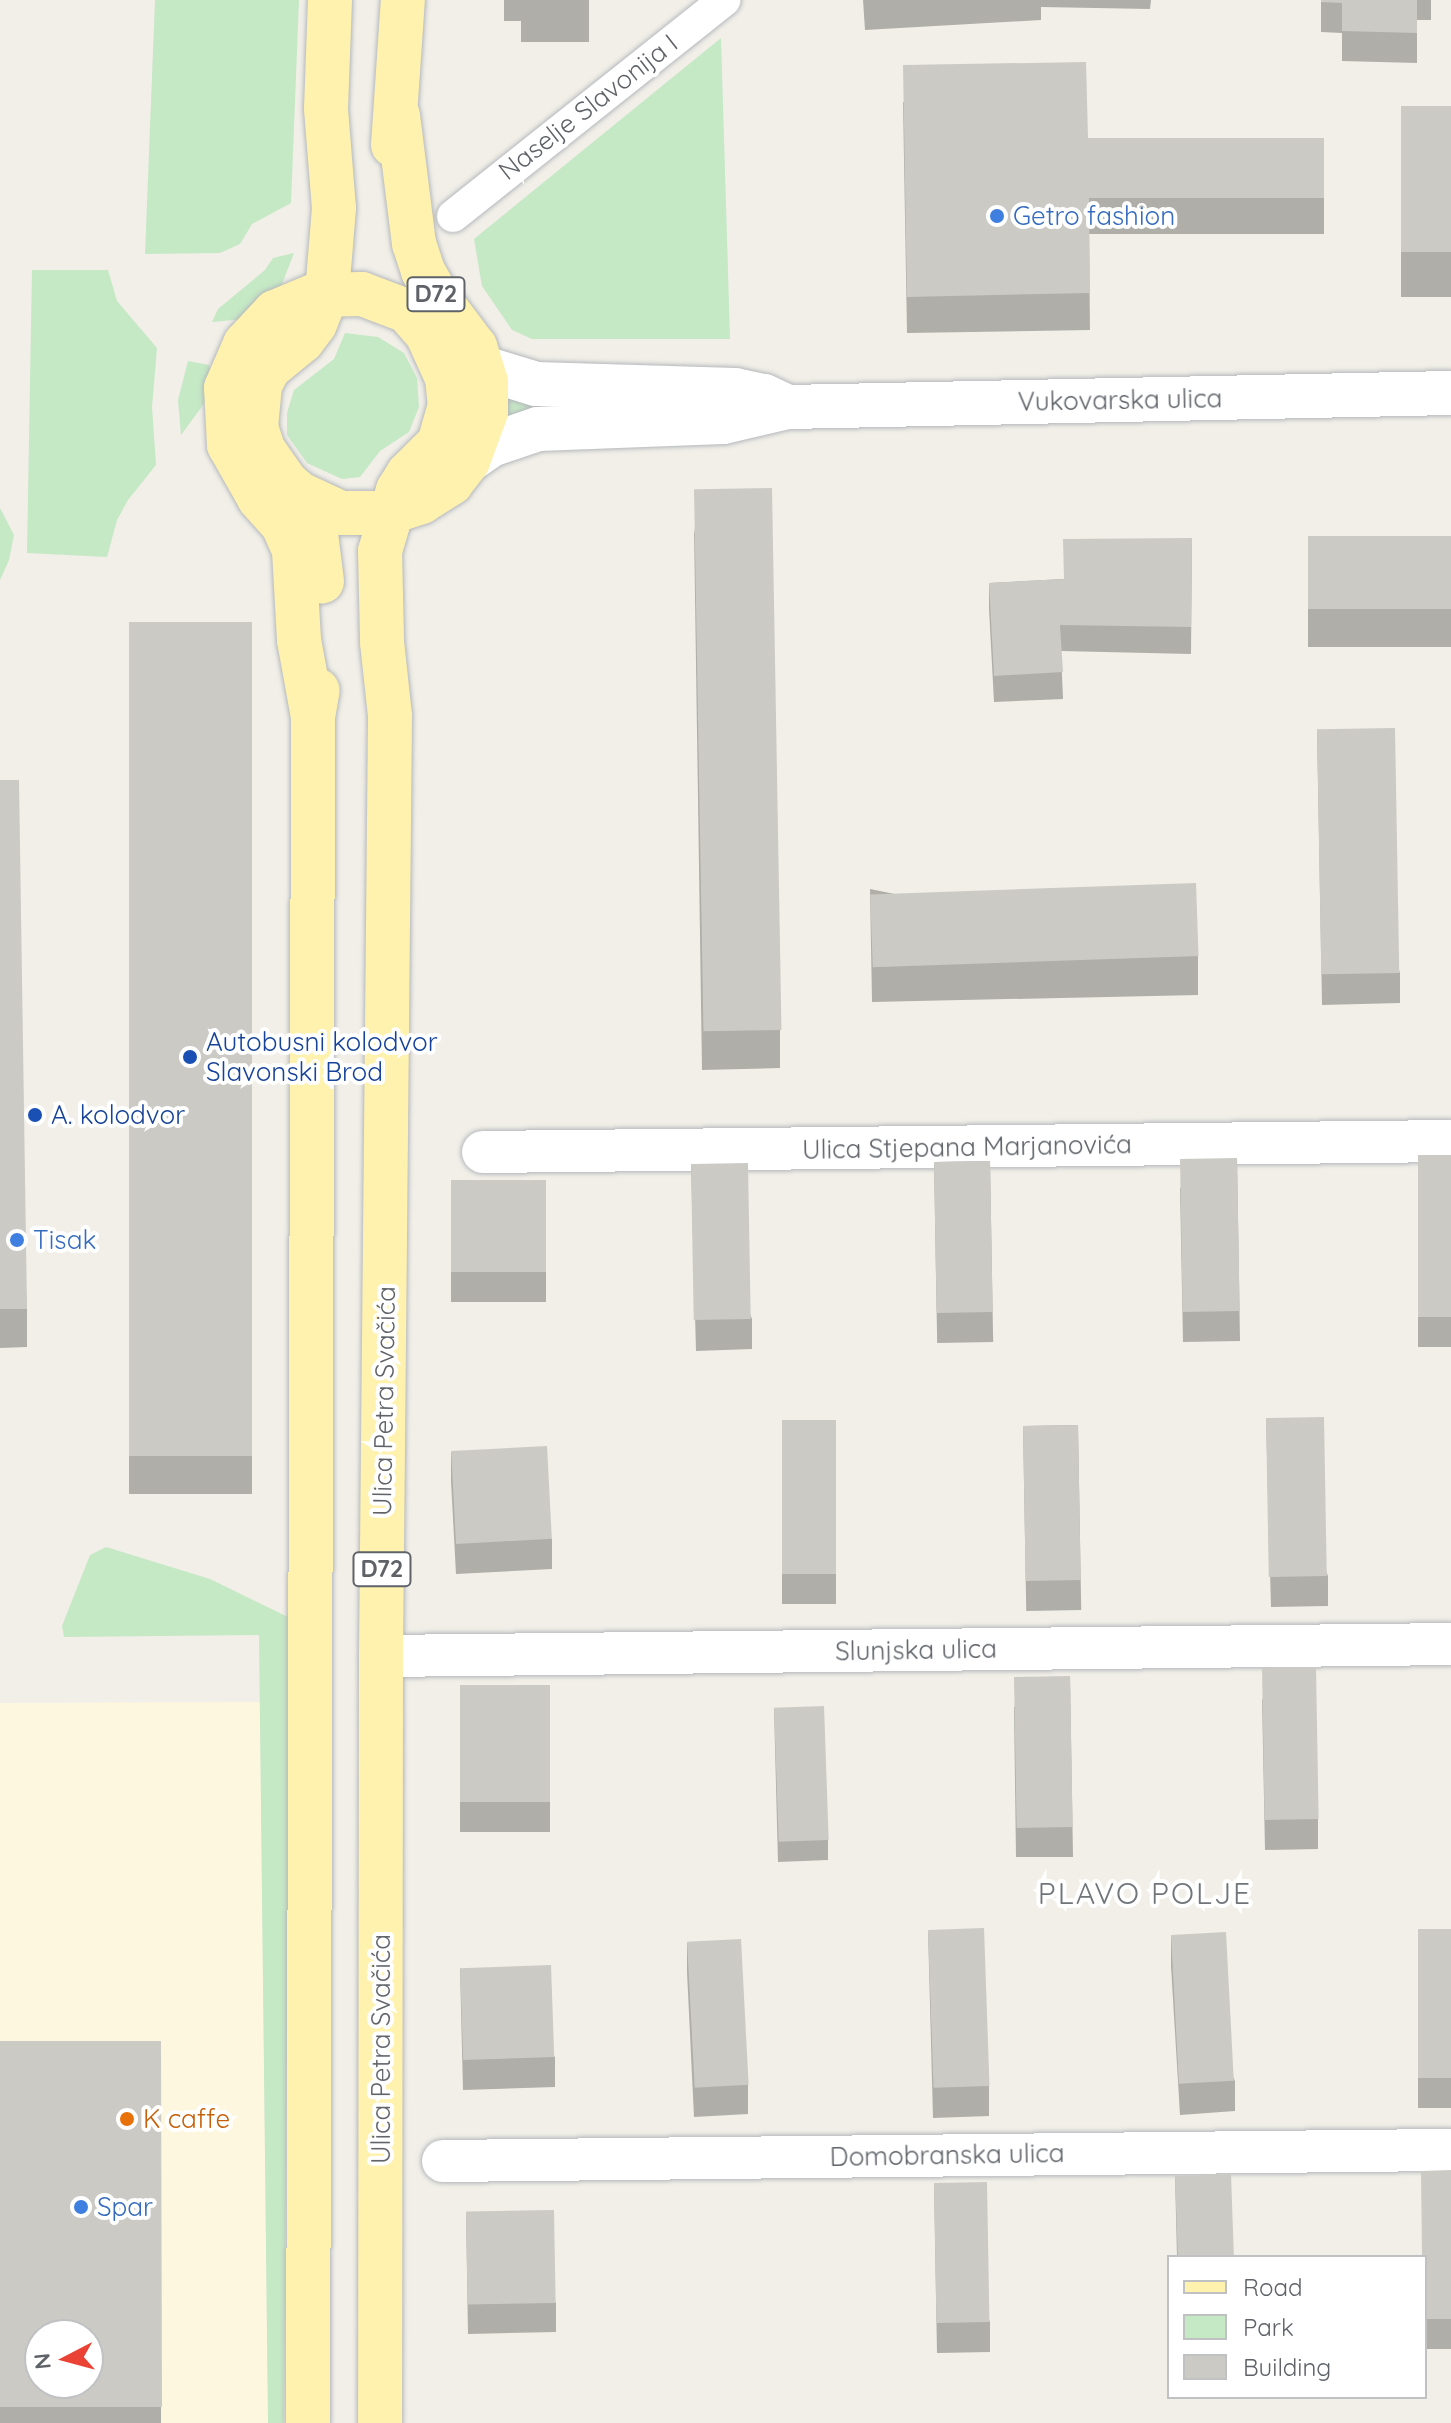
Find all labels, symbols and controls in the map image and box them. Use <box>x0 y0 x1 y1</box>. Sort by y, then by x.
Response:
street label: Naselje Slavonija I <box>492 28 684 186</box>
place label: Getro fashion <box>1013 200 1175 232</box>
marker: Getro fashion <box>988 207 1006 225</box>
road number: D72 <box>406 274 466 314</box>
street label: Vukovarska ulica <box>1017 383 1223 417</box>
place label: Autobusni kolodvor Slavonski Brod <box>206 1026 438 1088</box>
marker: Autobusni kolodvor Slavonski Brod <box>181 1048 199 1066</box>
place label: A. kolodvor <box>51 1099 185 1131</box>
marker: A. kolodvor <box>26 1106 44 1124</box>
street label: Ulica Stjepana Marjanovića <box>802 1129 1132 1165</box>
place label: Tisak <box>33 1224 96 1256</box>
marker: Tisak <box>8 1231 26 1249</box>
street label: Ulica Petra Svačića <box>366 1286 402 1516</box>
road number: D72 <box>352 1549 412 1589</box>
street label: Slunjska ulica <box>835 1633 997 1667</box>
district label: PLAVO POLJE <box>1038 1875 1252 1911</box>
street label: Ulica Petra Svačića <box>365 1934 397 2164</box>
place label: K caffe <box>143 2103 230 2135</box>
marker: K caffe <box>118 2110 136 2128</box>
street label: Domobranska ulica <box>829 2137 1065 2173</box>
place label: Spar <box>97 2191 153 2223</box>
marker: Spar <box>72 2198 90 2216</box>
legend <box>1167 2255 1427 2399</box>
text: Road <box>1243 2272 1303 2302</box>
text: Park <box>1243 2312 1294 2342</box>
north arrow <box>24 2319 104 2399</box>
text: N <box>27 2352 57 2371</box>
text: Building <box>1243 2352 1331 2382</box>

